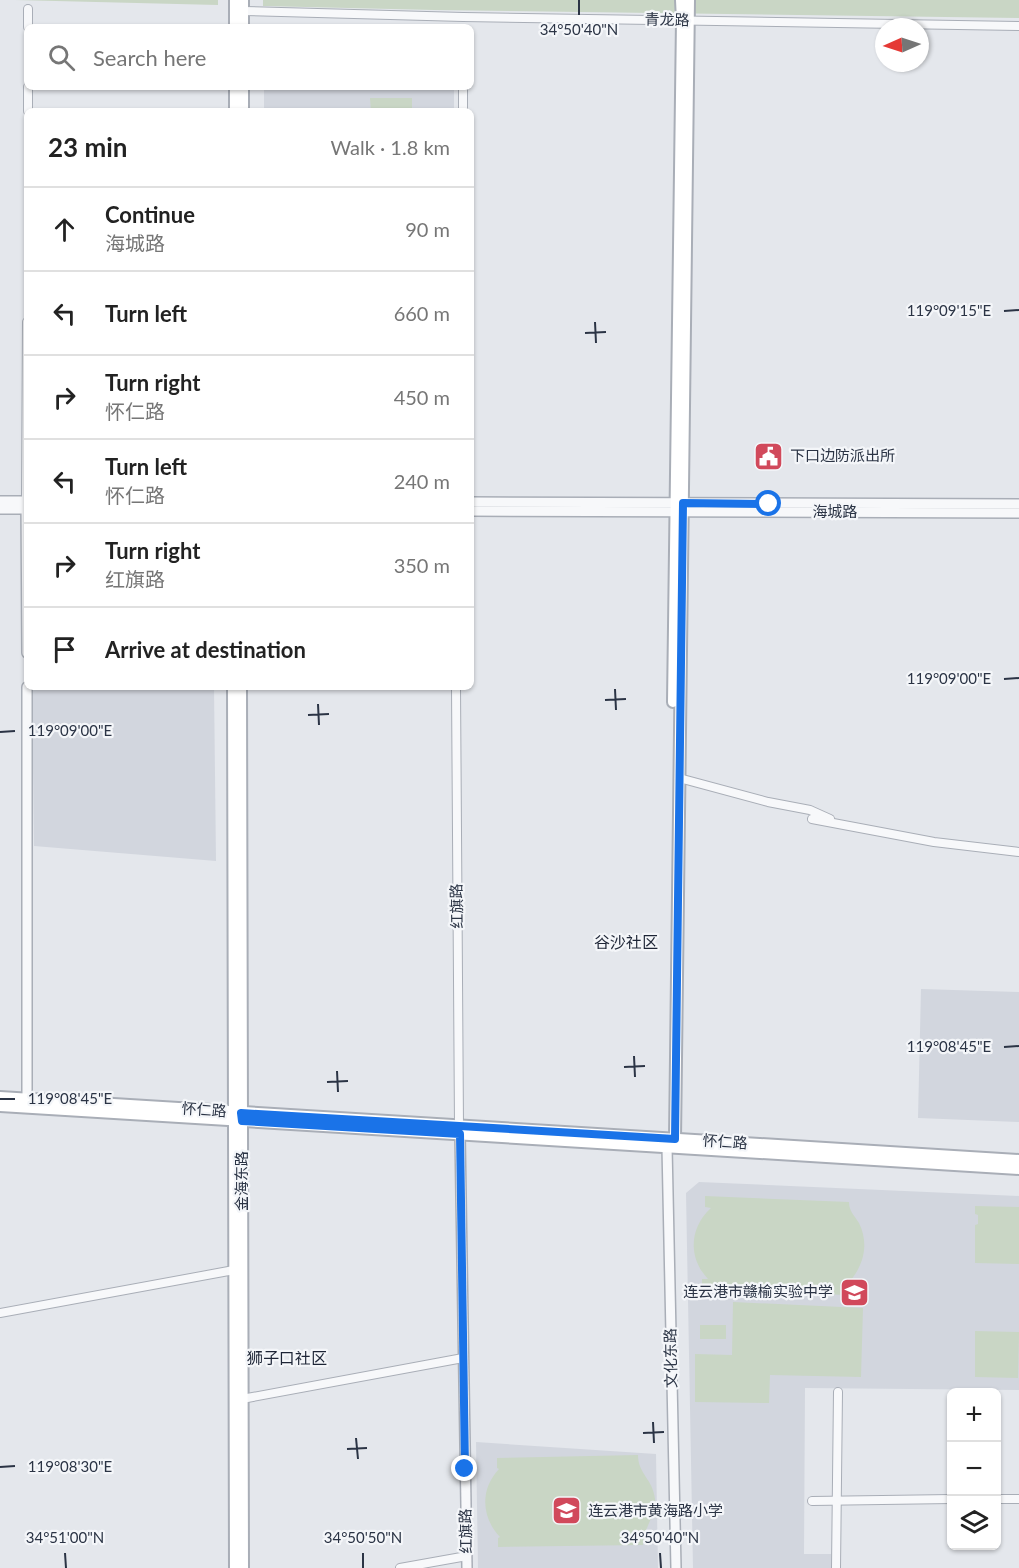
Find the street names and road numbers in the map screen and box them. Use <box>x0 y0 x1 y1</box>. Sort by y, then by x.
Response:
street label: 青龙路 <box>644 10 690 28</box>
street label: 海城路 <box>812 502 858 520</box>
street label: 红旗路 <box>447 883 465 929</box>
street label: 怀仁路 <box>181 1098 227 1120</box>
street label: 怀仁路 <box>702 1130 748 1152</box>
street label: 金海东路 <box>232 1151 250 1211</box>
street label: 文化东路 <box>660 1328 680 1388</box>
street label: 红旗路 <box>456 1508 474 1554</box>

